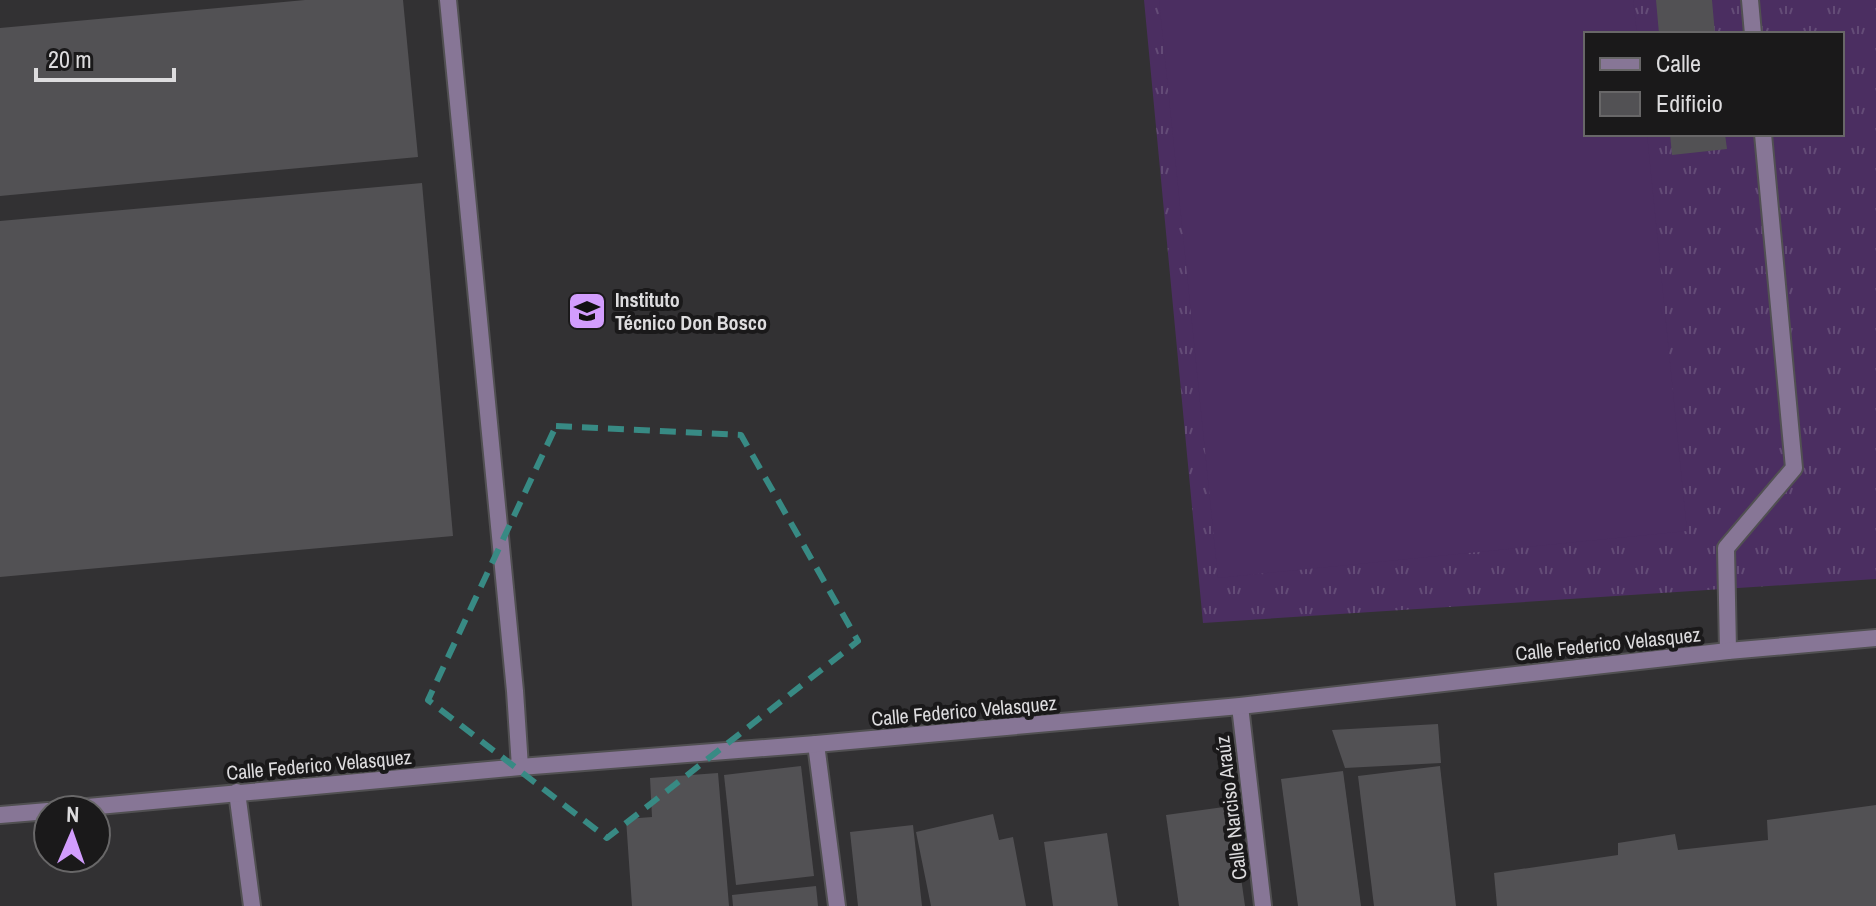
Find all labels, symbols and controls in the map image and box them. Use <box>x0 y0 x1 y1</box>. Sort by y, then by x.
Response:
scale bar <box>36 32 174 82</box>
legend <box>1584 32 1844 136</box>
text: 20 m <box>48 43 92 75</box>
text: Calle <box>1656 47 1701 79</box>
text: Edificio <box>1656 87 1723 119</box>
place label: Instituto Técnico Don Bosco <box>615 286 767 336</box>
school or university icon: Instituto Técnico Don Bosco <box>566 290 608 332</box>
street label: Calle Federico Velasquez <box>1514 620 1702 667</box>
street label: Calle Federico Velasquez <box>870 689 1058 732</box>
street label: Calle Narciso Araúz <box>1208 734 1253 882</box>
street label: Calle Federico Velasquez <box>225 743 413 786</box>
north arrow <box>32 794 112 874</box>
text: N <box>66 799 80 829</box>

